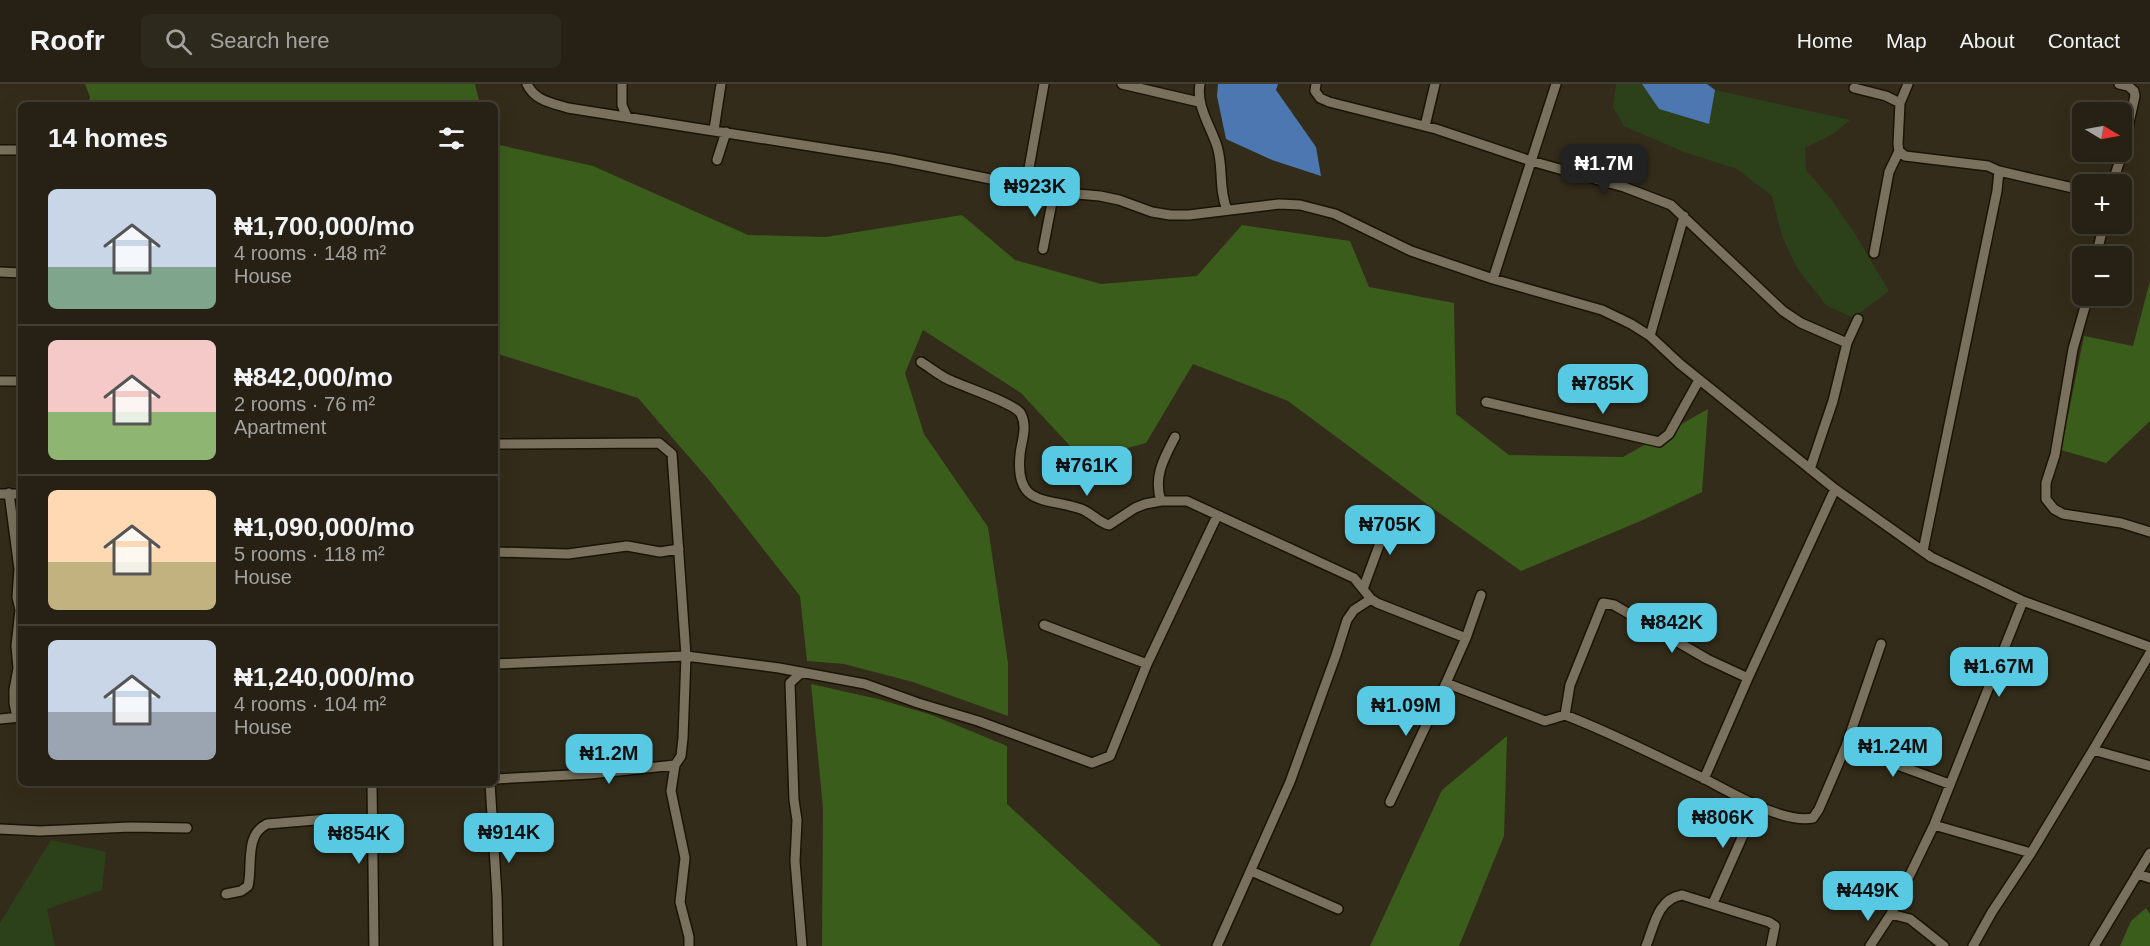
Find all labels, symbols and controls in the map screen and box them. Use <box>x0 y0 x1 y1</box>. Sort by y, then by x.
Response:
search box <box>141 14 561 68</box>
text: Roofr <box>30 25 105 56</box>
icon: search <box>162 25 195 58</box>
text: Search here <box>210 28 330 53</box>
text: Home <box>1797 29 1853 52</box>
text: Map <box>1886 29 1927 52</box>
text: About <box>1960 29 2015 52</box>
text: Contact <box>2048 29 2120 52</box>
north arrow <box>2072 102 2132 162</box>
map controls <box>2072 102 2132 306</box>
icon: filters <box>435 122 468 155</box>
text: 14 homes <box>48 123 168 153</box>
pin: ₦1.7M <box>1562 144 1646 195</box>
text: ₦1.7M <box>1575 152 1633 174</box>
pin: ₦923K <box>993 167 1077 218</box>
button: + <box>2072 174 2132 234</box>
text: ₦923K <box>1004 175 1066 197</box>
text: ₦1,700,000/mo <box>234 211 415 241</box>
icon: home <box>96 213 168 285</box>
text: 4 rooms · 148 m² <box>234 242 386 264</box>
button: − <box>2072 246 2132 306</box>
text: House <box>234 265 292 287</box>
text: ₦842,000/mo <box>234 362 393 392</box>
icon: home <box>96 364 168 436</box>
pin: ₦785K <box>1561 364 1645 415</box>
text: ₦785K <box>1572 372 1634 394</box>
text: 2 rooms · 76 m² <box>234 393 375 415</box>
text: Apartment <box>234 416 326 438</box>
pin: ₦761K <box>1045 446 1129 497</box>
text: ₦761K <box>1056 454 1118 476</box>
pin: ₦705K <box>1348 505 1432 556</box>
text: ₦1,090,000/mo <box>234 512 415 542</box>
text: ₦705K <box>1359 513 1421 535</box>
icon: home <box>96 514 168 586</box>
text: 5 rooms · 118 m² <box>234 543 385 565</box>
text: House <box>234 566 292 588</box>
pin: ₦842K <box>1630 603 1714 654</box>
text: ₦842K <box>1641 611 1703 633</box>
pin: ₦1.67M <box>1950 647 2048 698</box>
text: ₦1.67M <box>1964 655 2034 677</box>
text: ₦1,240,000/mo <box>234 662 415 692</box>
icon: home <box>96 664 168 736</box>
pin: ₦1.09M <box>1357 686 1455 737</box>
text: 4 rooms · 104 m² <box>234 693 386 715</box>
text: ₦1.09M <box>1371 694 1441 716</box>
text: House <box>234 716 292 738</box>
pin: ₦1.24M <box>1844 727 1942 778</box>
pin: ₦1.2M <box>567 734 651 785</box>
text: ₦1.24M <box>1858 735 1928 757</box>
text: ₦1.2M <box>580 742 638 764</box>
pin: ₦806K <box>1681 798 1765 849</box>
text: ₦806K <box>1692 806 1754 828</box>
pin: ₦914K <box>467 813 551 864</box>
pin: ₦854K <box>317 814 401 865</box>
text: ₦914K <box>478 821 540 843</box>
text: ₦854K <box>328 822 390 844</box>
pin: ₦449K <box>1826 871 1910 922</box>
text: ₦449K <box>1837 879 1899 901</box>

